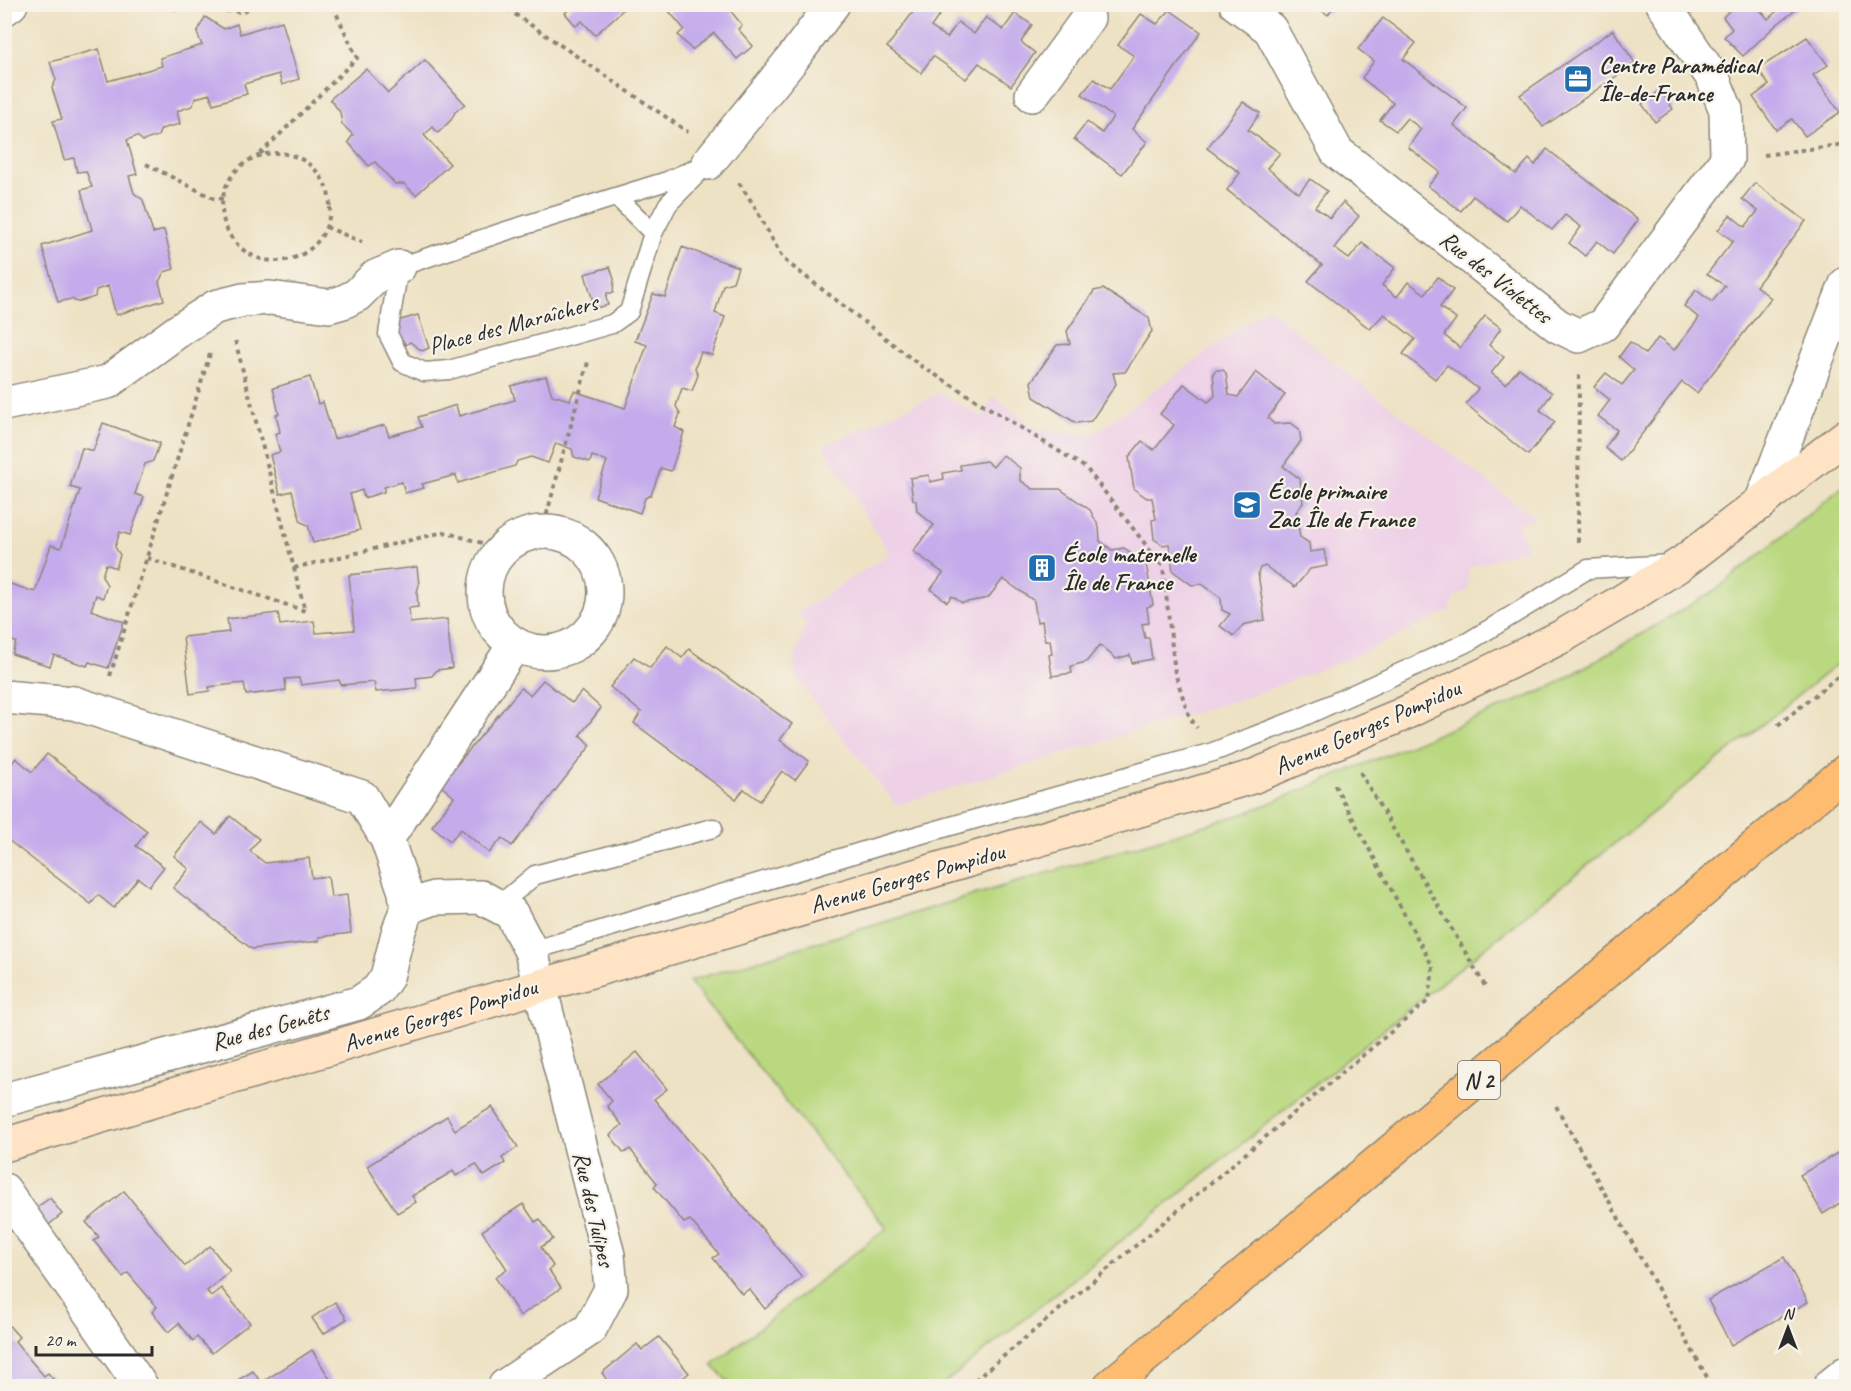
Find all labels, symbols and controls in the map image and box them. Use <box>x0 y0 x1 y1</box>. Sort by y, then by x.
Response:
place label: Centre Paramédical Île-de-France <box>1599 50 1764 108</box>
office icon: Centre Paramédical Île-de-France <box>1562 63 1594 95</box>
street label: Rue des Violettes <box>1434 224 1560 331</box>
street label: Place des Maraîchers <box>425 286 604 361</box>
place label: École primaire Zac Île de France <box>1268 476 1416 534</box>
school or university icon: École primaire Zac Île de France <box>1231 489 1263 521</box>
place label: École maternelle Île de France <box>1063 539 1198 597</box>
building icon: École maternelle Île de France <box>1026 552 1058 584</box>
street label: Avenue Georges Pompidou <box>1269 672 1467 781</box>
street label: Avenue Georges Pompidou <box>806 835 1010 920</box>
street label: Avenue Georges Pompidou <box>340 971 542 1059</box>
street label: Rue des Genêts <box>208 997 334 1057</box>
road number: N 2 <box>1458 1061 1500 1099</box>
street label: Rue des Tulipes <box>566 1149 622 1271</box>
north arrow <box>1758 1298 1818 1358</box>
text: N <box>1783 1304 1796 1324</box>
scale bar <box>36 1319 152 1357</box>
text: 20 m <box>45 1329 78 1351</box>

